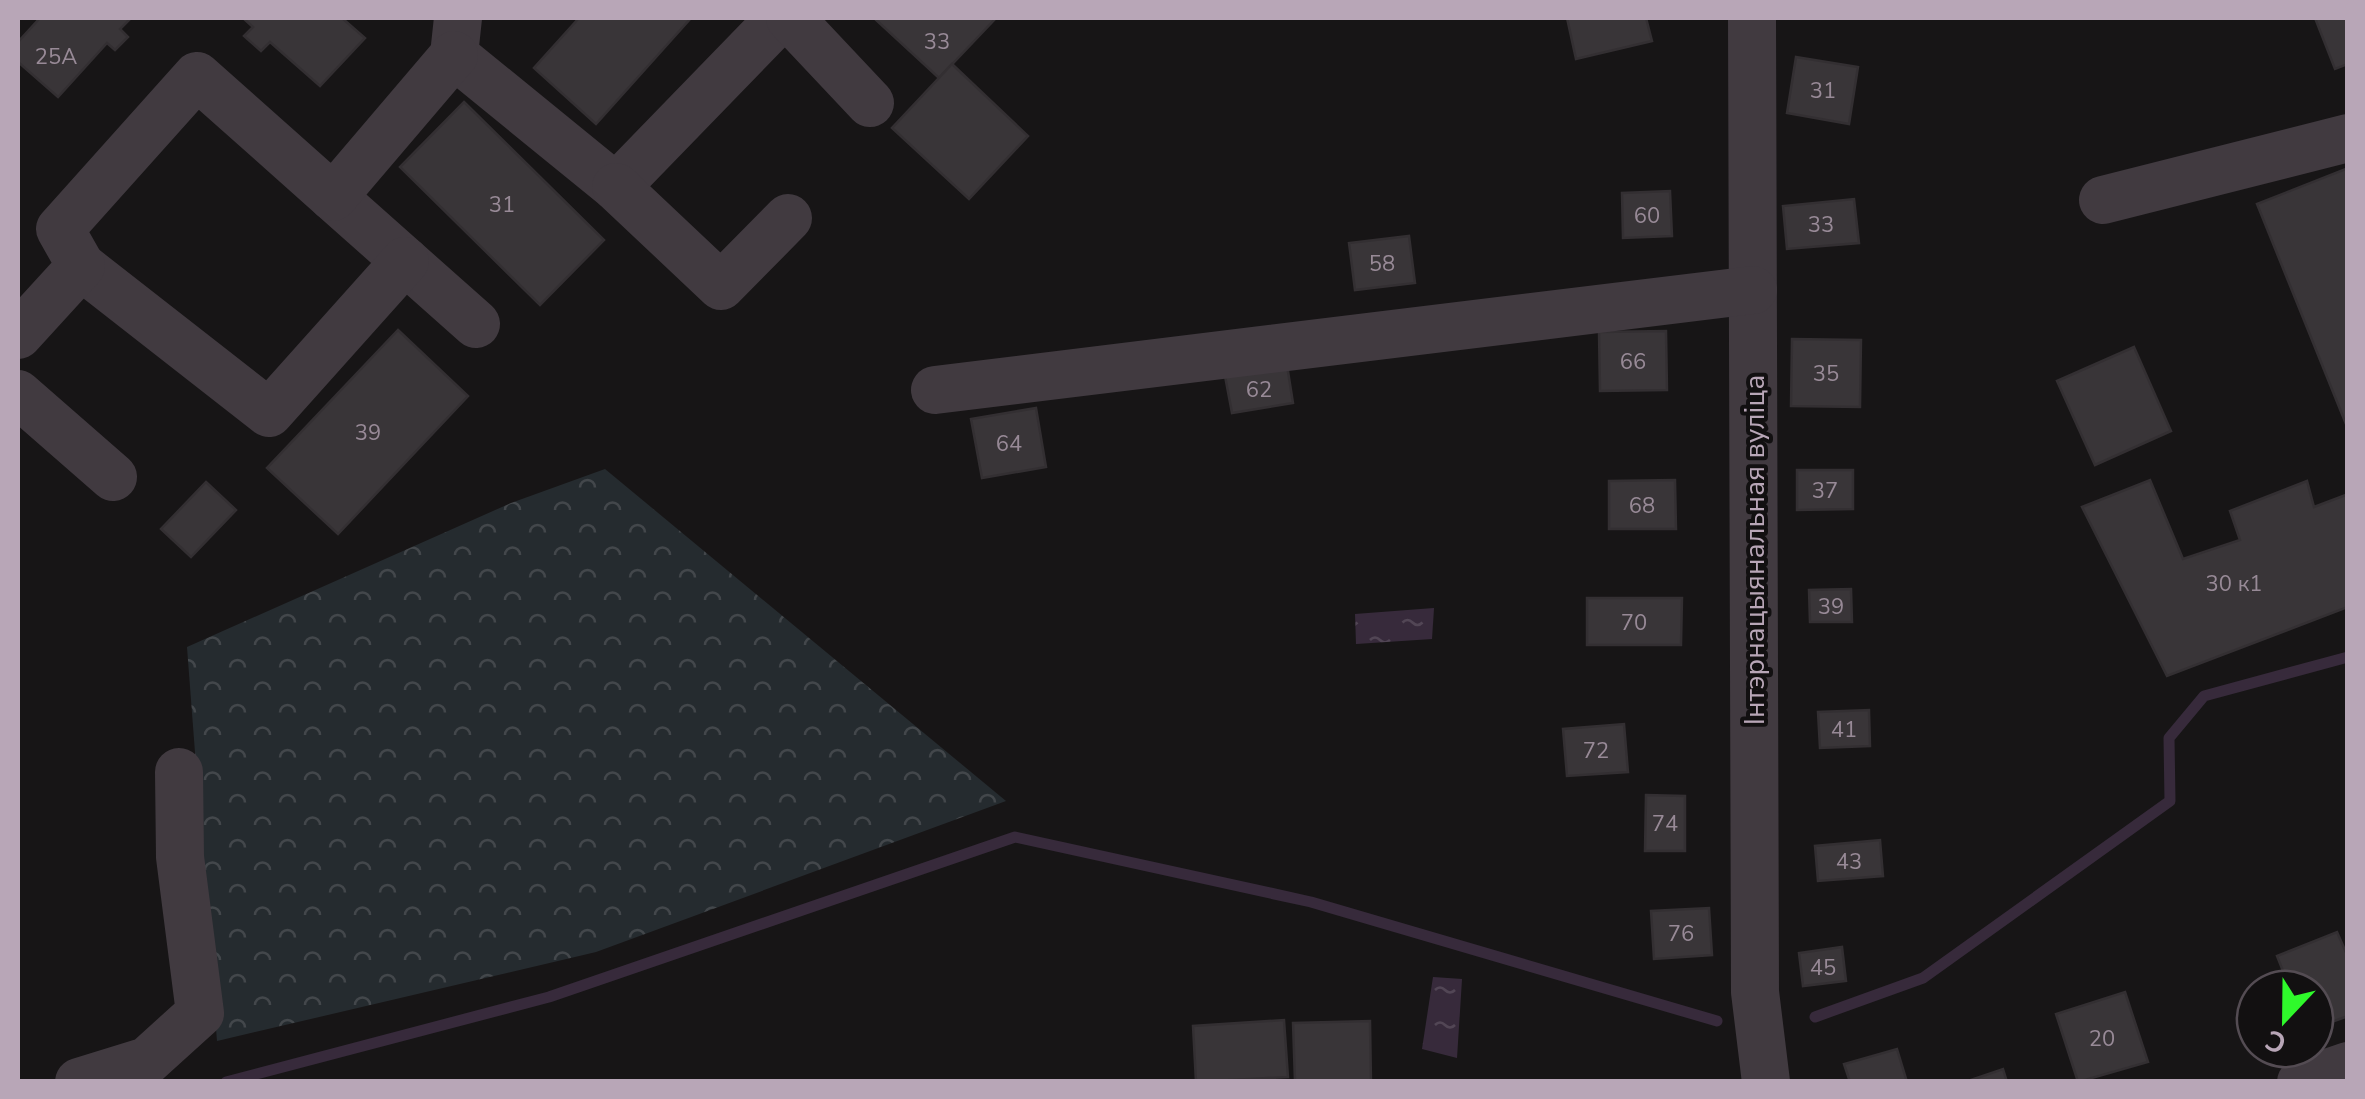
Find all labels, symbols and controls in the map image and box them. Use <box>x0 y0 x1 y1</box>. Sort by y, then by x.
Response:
house number: 33 <box>924 27 950 57</box>
house number: 25А <box>35 42 77 72</box>
house number: 31 <box>1810 76 1836 106</box>
house number: 31 <box>489 190 515 220</box>
house number: 60 <box>1634 201 1660 231</box>
house number: 33 <box>1808 210 1834 240</box>
house number: 58 <box>1369 249 1395 279</box>
house number: 66 <box>1620 347 1646 377</box>
house number: 35 <box>1813 359 1839 389</box>
house number: 62 <box>1246 375 1272 405</box>
street label: Інтэрнацыянальная вуліца <box>1736 375 1774 725</box>
house number: 39 <box>355 418 381 448</box>
house number: 64 <box>996 429 1022 459</box>
house number: 37 <box>1812 476 1838 506</box>
house number: 68 <box>1629 491 1655 521</box>
house number: 30 к1 <box>2206 569 2262 599</box>
house number: 39 <box>1818 592 1844 622</box>
house number: 70 <box>1621 608 1647 638</box>
house number: 41 <box>1831 715 1857 745</box>
house number: 72 <box>1583 736 1609 766</box>
house number: 74 <box>1652 809 1678 839</box>
house number: 43 <box>1836 847 1862 877</box>
house number: 76 <box>1668 919 1694 949</box>
house number: 45 <box>1810 953 1836 983</box>
north arrow <box>2235 969 2335 1069</box>
text: С <box>2260 1020 2292 1062</box>
house number: 20 <box>2089 1024 2115 1054</box>

